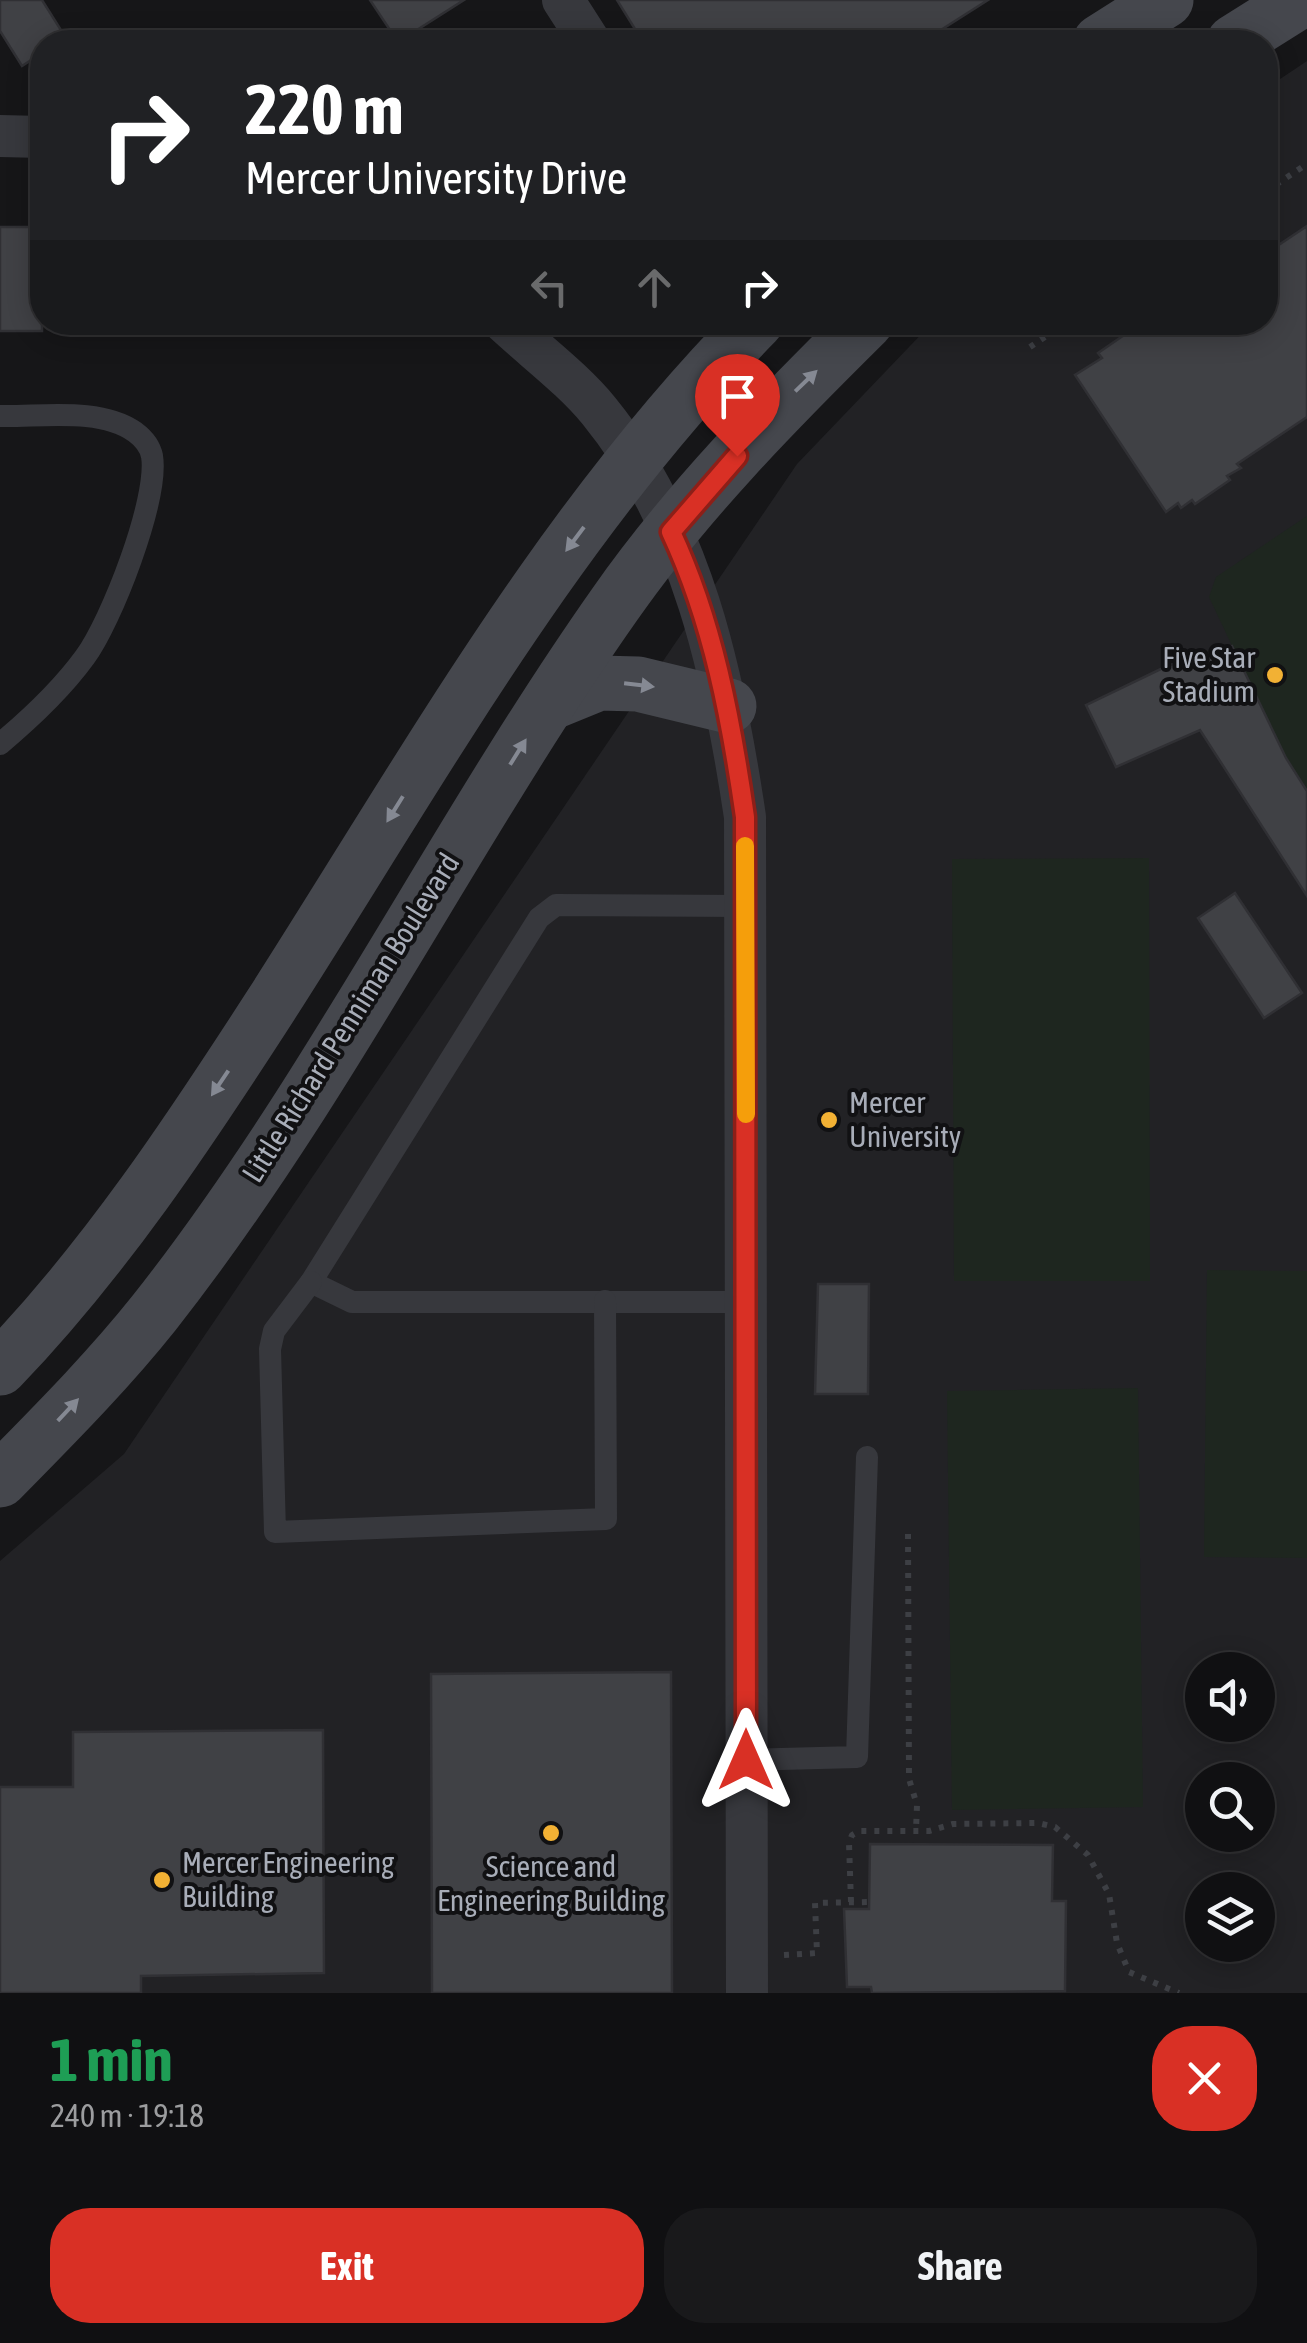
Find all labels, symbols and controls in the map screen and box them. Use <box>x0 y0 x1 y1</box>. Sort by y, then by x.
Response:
text: 220 m <box>245 69 404 149</box>
icon: right <box>80 70 210 200</box>
text: Mercer University Drive <box>245 152 627 204</box>
icon: left <box>522 260 577 315</box>
icon: ahead <box>627 260 682 315</box>
icon: right <box>732 260 787 315</box>
pin <box>695 354 780 457</box>
icon: arrive <box>710 369 765 424</box>
one-way arrow <box>794 370 818 393</box>
one-way arrow <box>566 526 586 552</box>
place label: Five Star Stadium <box>1162 640 1256 708</box>
marker: Five Star Stadium <box>1264 664 1286 686</box>
one-way arrow <box>623 677 655 693</box>
one-way arrow <box>509 738 527 766</box>
one-way arrow <box>387 795 404 823</box>
street label: Little Richard Penniman Boulevard <box>235 847 466 1188</box>
one-way arrow <box>211 1070 230 1097</box>
place label: Mercer University <box>849 1085 961 1153</box>
marker: Mercer University <box>818 1109 840 1131</box>
one-way arrow <box>56 1398 79 1422</box>
map controls <box>1185 1652 1275 1962</box>
button: sound <box>1185 1652 1275 1742</box>
position arrow <box>694 1708 798 1812</box>
button: search <box>1185 1762 1275 1852</box>
marker: Science and Engineering Building <box>540 1822 562 1844</box>
place label: Mercer Engineering Building <box>182 1845 394 1913</box>
place label: Science and Engineering Building <box>437 1849 665 1917</box>
marker: Mercer Engineering Building <box>151 1869 173 1891</box>
button: layers <box>1185 1872 1275 1962</box>
text: 1 min <box>50 2025 173 2094</box>
button: close <box>1152 2026 1257 2131</box>
text: 240 m · 19:18 <box>50 2097 204 2134</box>
button: Exit <box>50 2208 644 2323</box>
button: Share <box>664 2208 1257 2323</box>

